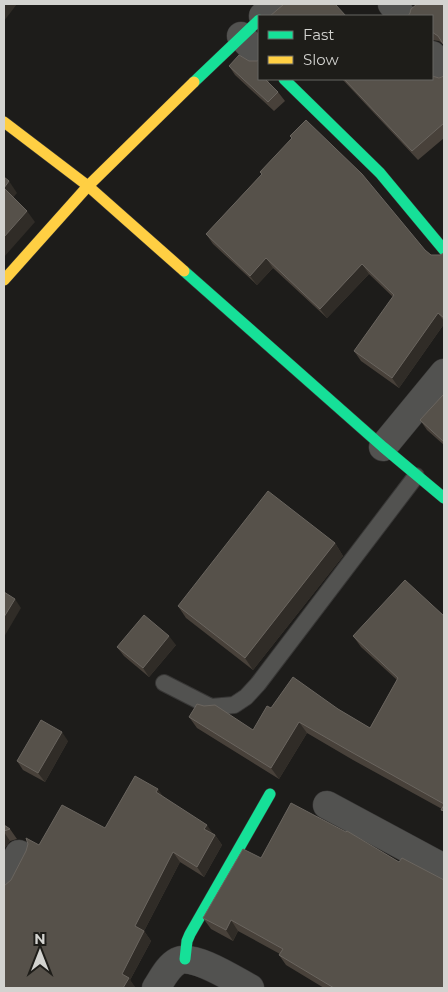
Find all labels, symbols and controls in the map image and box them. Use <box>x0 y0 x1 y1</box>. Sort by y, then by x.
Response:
legend <box>258 15 433 80</box>
text: Fast <box>303 25 334 44</box>
text: Slow <box>303 50 339 69</box>
north arrow <box>15 927 65 977</box>
text: N <box>34 930 46 948</box>

